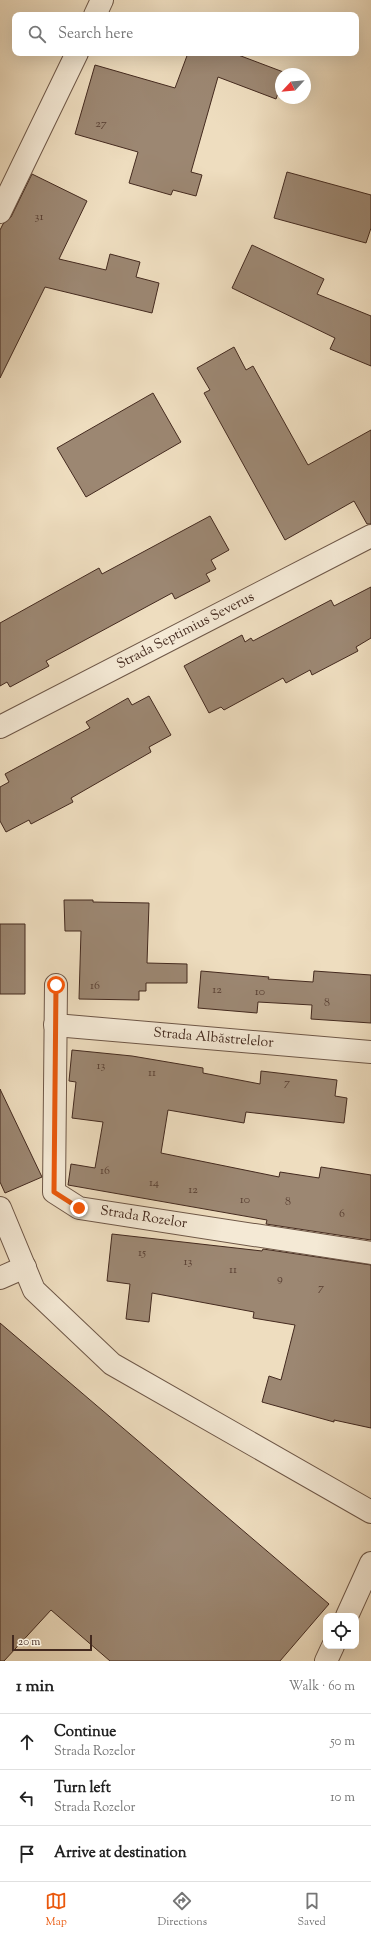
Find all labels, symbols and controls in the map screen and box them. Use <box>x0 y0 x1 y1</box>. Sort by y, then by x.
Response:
search box <box>12 12 359 56</box>
icon: search <box>26 23 48 45</box>
text: Search here <box>58 24 133 45</box>
north arrow <box>275 68 311 104</box>
house number: 27 <box>95 115 107 133</box>
house number: 31 <box>35 208 43 226</box>
street label: Strada Septimius Severus <box>114 588 258 675</box>
route start <box>47 976 65 994</box>
house number: 16 <box>90 977 100 995</box>
house number: 12 <box>212 981 222 999</box>
house number: 10 <box>255 983 265 1001</box>
house number: 8 <box>324 994 330 1012</box>
street label: Strada Albăstrelelor <box>153 1023 275 1054</box>
house number: 13 <box>97 1057 106 1075</box>
house number: 11 <box>148 1064 156 1082</box>
house number: 7 <box>284 1074 290 1092</box>
house number: 16 <box>100 1162 110 1180</box>
house number: 14 <box>149 1174 159 1192</box>
house number: 12 <box>188 1181 198 1199</box>
house number: 10 <box>240 1191 250 1209</box>
house number: 8 <box>285 1193 291 1211</box>
route end <box>70 1199 88 1217</box>
street label: Strada Rozelor <box>99 1201 189 1235</box>
house number: 6 <box>339 1205 345 1223</box>
house number: 15 <box>138 1244 146 1262</box>
house number: 13 <box>184 1253 193 1271</box>
house number: 11 <box>229 1261 237 1279</box>
house number: 9 <box>277 1270 283 1288</box>
house number: 7 <box>318 1279 324 1297</box>
map controls <box>323 1613 359 1649</box>
button: locate <box>323 1613 359 1649</box>
scale bar <box>12 1633 92 1652</box>
text: 20 m <box>18 1634 40 1650</box>
text: 1 min <box>16 1675 54 1699</box>
text: Walk · 60 m <box>289 1678 355 1696</box>
text: Continue <box>54 1722 116 1743</box>
icon: ahead <box>16 1731 38 1753</box>
text: 50 m <box>330 1733 355 1751</box>
text: Strada Rozelor <box>54 1743 135 1761</box>
text: Turn left <box>54 1778 111 1799</box>
icon: left <box>16 1787 38 1809</box>
text: 10 m <box>330 1789 355 1807</box>
text: Strada Rozelor <box>54 1799 135 1817</box>
icon: arrive <box>16 1843 38 1865</box>
text: Arrive at destination <box>54 1843 187 1864</box>
tab: Map <box>45 1890 67 1930</box>
tab: Directions <box>158 1890 207 1930</box>
tab: Saved <box>298 1890 326 1930</box>

